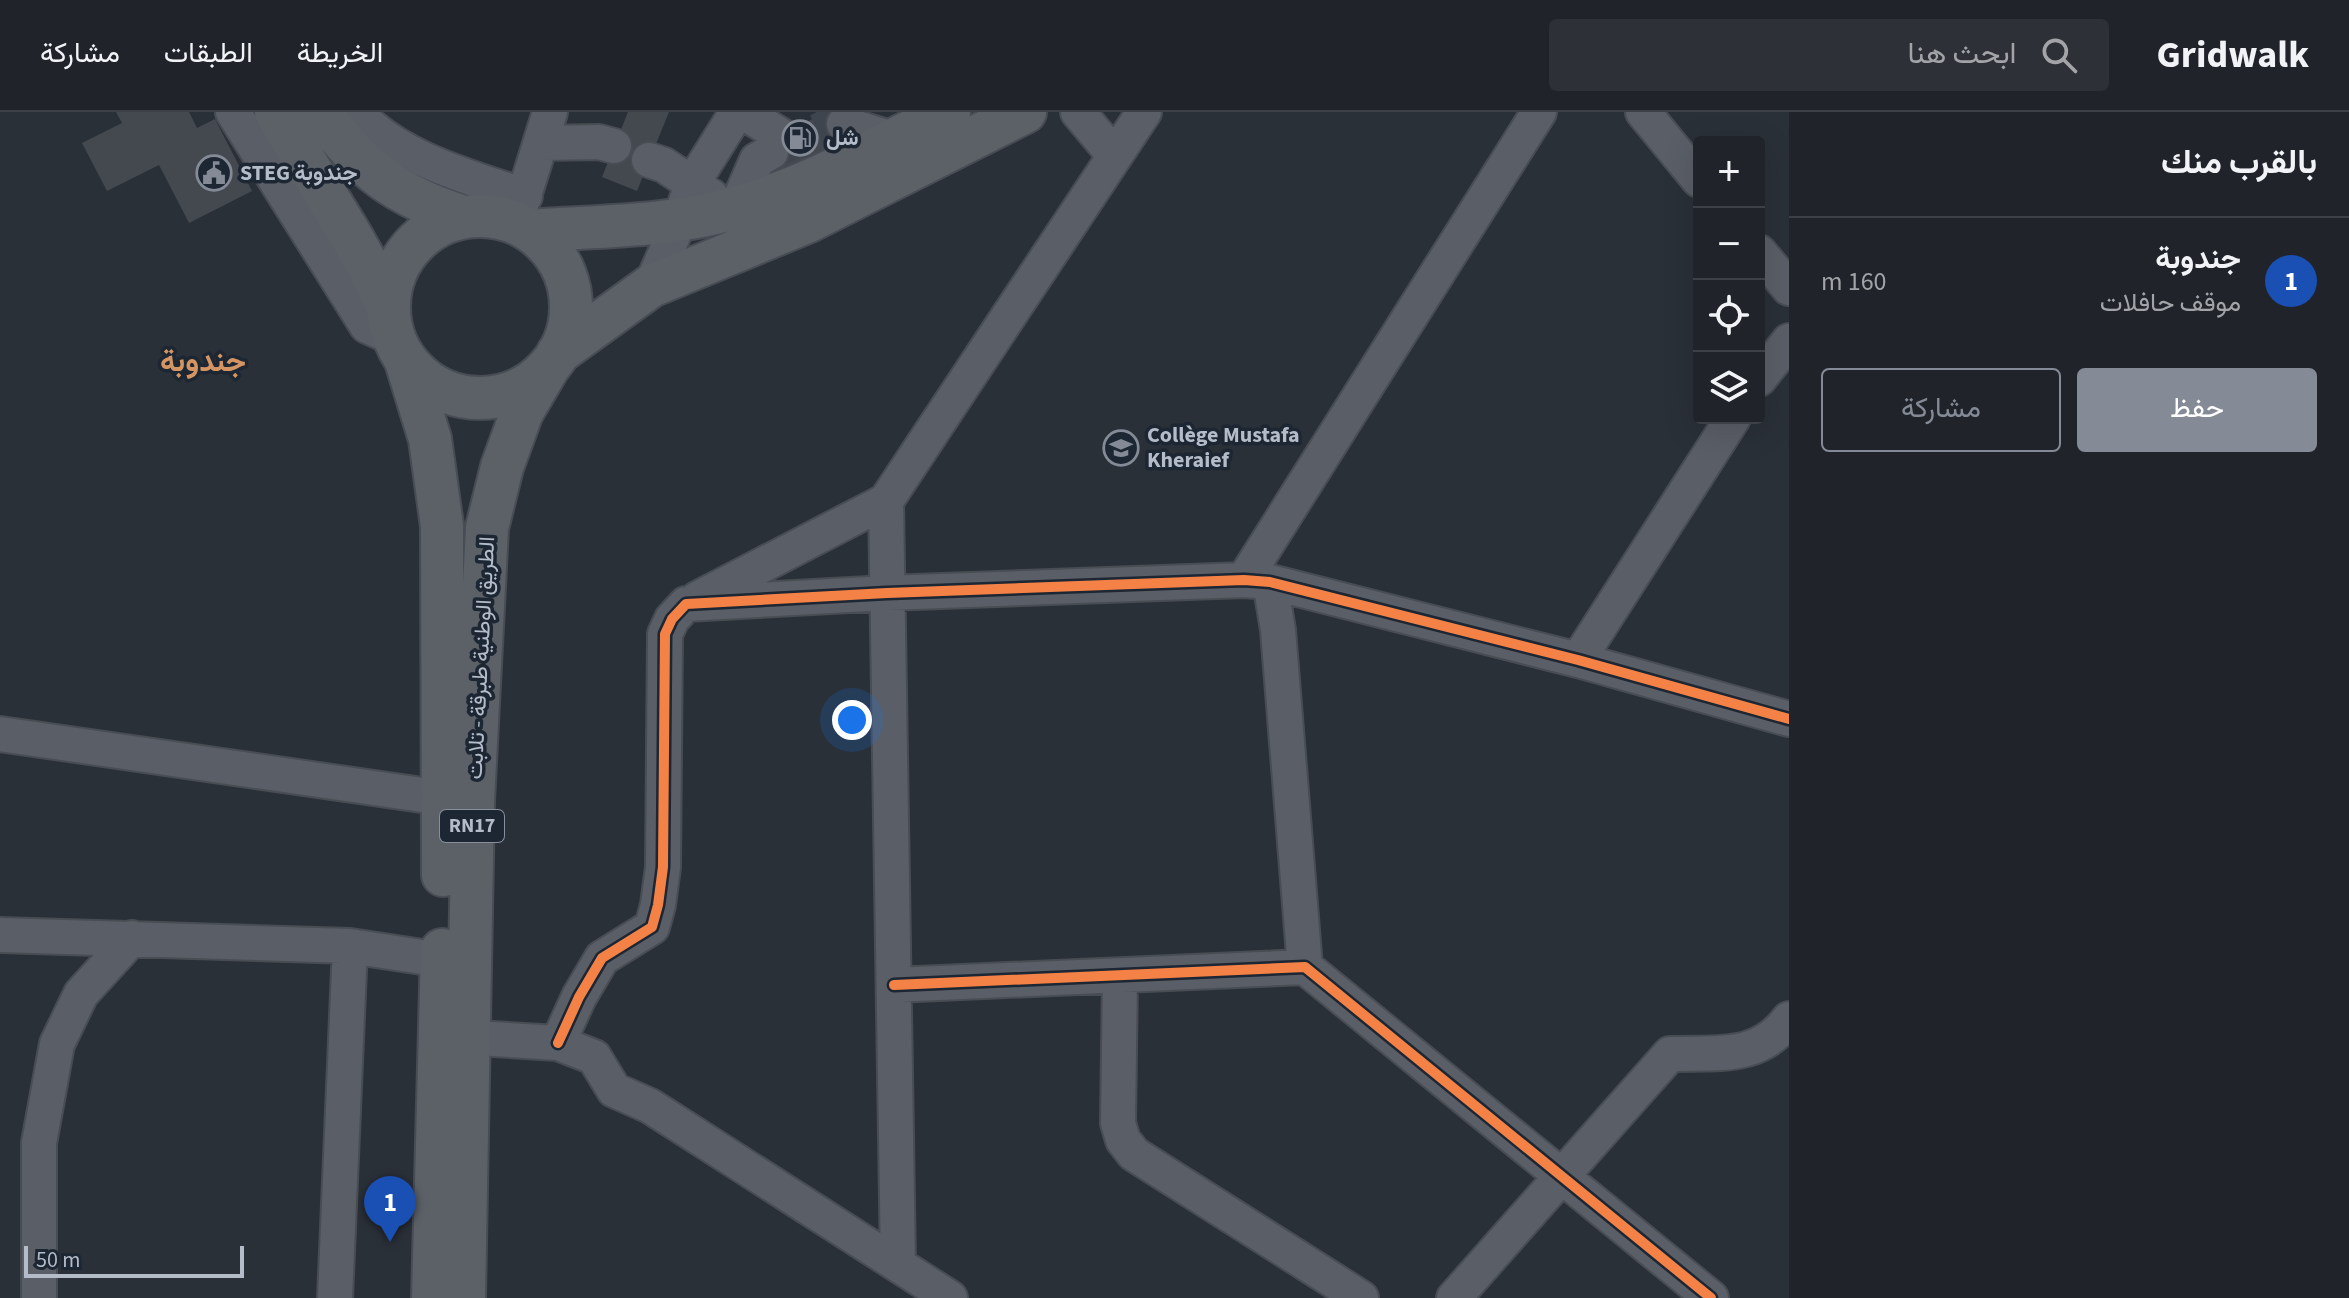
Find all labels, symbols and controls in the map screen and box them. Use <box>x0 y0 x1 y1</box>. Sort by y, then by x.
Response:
search box <box>1549 19 2109 91</box>
text: Gridwalk <box>2157 28 2309 82</box>
text: ابحث هنا <box>1908 32 2017 75</box>
text: مشاركة <box>40 33 120 73</box>
text: الطبقات <box>164 33 253 73</box>
text: الخريطة <box>297 33 383 73</box>
icon: search <box>2037 33 2081 77</box>
fuel station icon: شل <box>781 119 819 157</box>
place label: شل <box>826 122 859 154</box>
map controls <box>1693 136 1765 424</box>
button: + <box>1693 136 1765 208</box>
text: بالقرب منك <box>2161 138 2317 187</box>
public building icon: STEG جندوبة <box>195 154 233 192</box>
place label: STEG جندوبة <box>240 157 357 189</box>
button: − <box>1693 208 1765 280</box>
text: جندوبة <box>2155 237 2241 280</box>
text: 160 m <box>1821 263 1887 300</box>
text: 1 <box>2284 263 2298 300</box>
button: locate <box>1693 280 1765 352</box>
text: موقف حافلات <box>2100 284 2241 321</box>
district label: جندوبة <box>160 340 246 383</box>
button: layers <box>1693 352 1765 424</box>
button: مشاركة <box>1821 368 2061 452</box>
button: حفظ <box>2077 368 2317 452</box>
place label: Collège Mustafa Kheraief <box>1147 419 1300 476</box>
school or university icon: Collège Mustafa Kheraief <box>1102 429 1140 467</box>
street label: الطريق الوطنية طبرقة - تلابت <box>459 536 503 780</box>
your location <box>832 700 872 740</box>
road number: RN17 <box>440 810 504 842</box>
pin: 1 <box>364 1176 416 1242</box>
scale bar <box>24 1242 244 1278</box>
text: 50 m <box>36 1244 81 1276</box>

